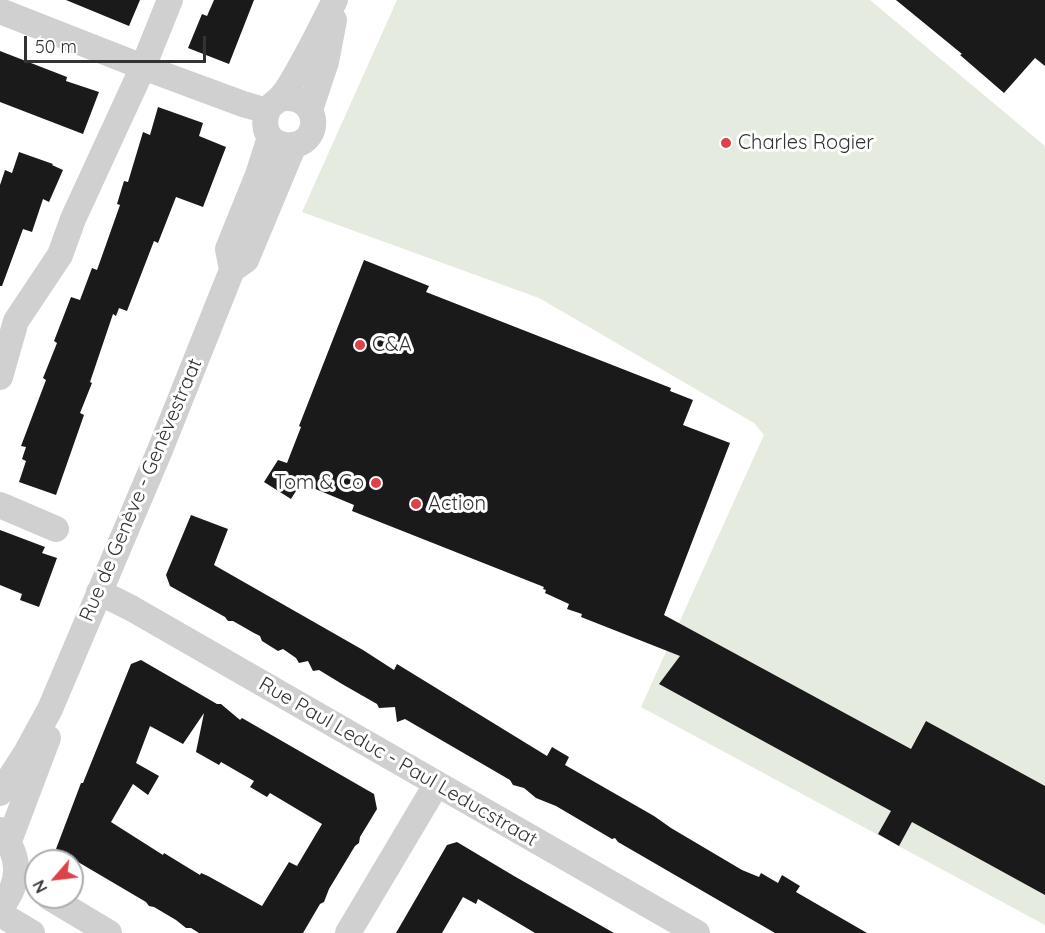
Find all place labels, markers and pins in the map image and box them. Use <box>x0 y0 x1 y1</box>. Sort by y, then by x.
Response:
place label: Charles Rogier <box>738 131 874 155</box>
marker: Charles Rogier <box>719 136 733 150</box>
place label: C&A <box>372 333 412 357</box>
marker: C&A <box>353 338 367 352</box>
place label: Tom & Co <box>274 471 364 495</box>
marker: Tom & Co <box>369 476 383 490</box>
place label: Action <box>428 492 486 516</box>
marker: Action <box>409 497 423 511</box>

